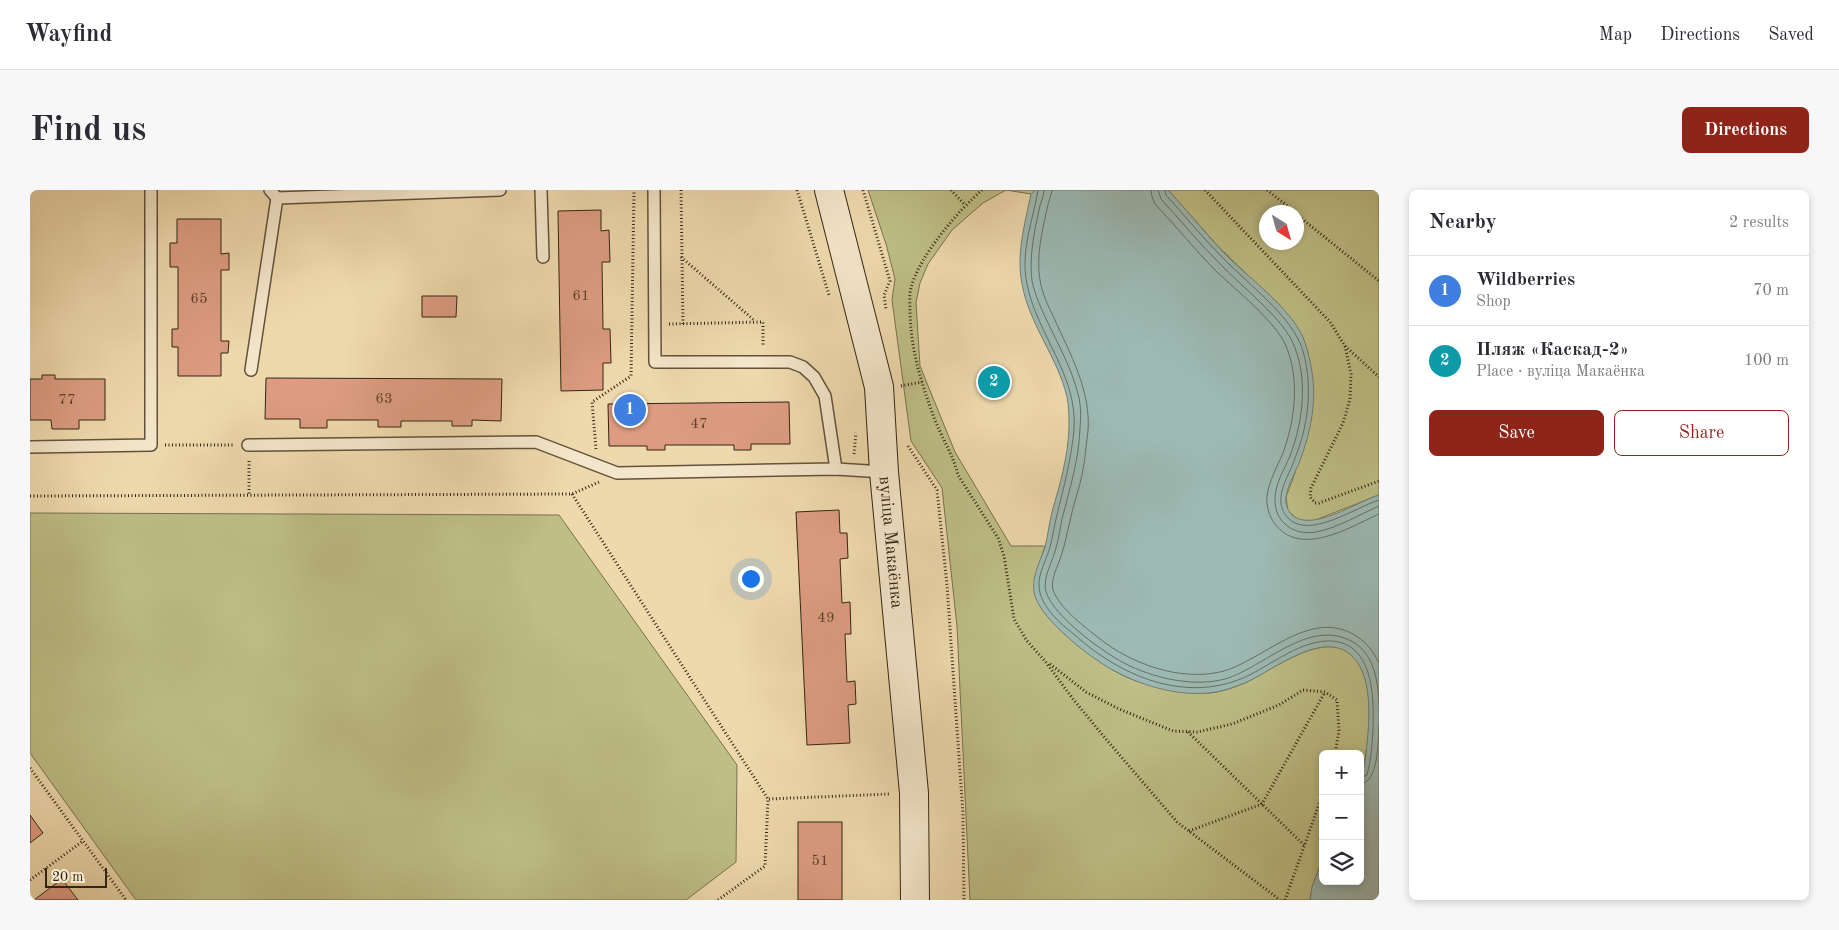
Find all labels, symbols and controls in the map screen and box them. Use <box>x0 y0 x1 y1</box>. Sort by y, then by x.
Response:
text: Wayfind <box>25 23 112 47</box>
text: Map <box>1599 26 1632 44</box>
text: Directions <box>1660 26 1740 44</box>
text: Saved <box>1768 26 1814 44</box>
button: Directions <box>1682 107 1809 153</box>
text: Find us <box>30 113 146 148</box>
north arrow <box>1259 205 1304 250</box>
text: Nearby <box>1429 212 1497 233</box>
text: 2 results <box>1729 215 1789 231</box>
text: Wildberries <box>1476 271 1575 290</box>
text: 1 <box>1440 283 1450 299</box>
text: 70 m <box>1753 283 1789 299</box>
house number: 61 <box>572 289 590 304</box>
house number: 65 <box>190 292 208 307</box>
text: Shop <box>1476 294 1511 310</box>
text: Пляж «Каскад-2» <box>1476 341 1629 360</box>
text: 2 <box>1440 353 1450 369</box>
text: 100 m <box>1744 353 1789 369</box>
pin: 2 <box>978 363 1010 401</box>
text: Place · вуліца Макаёнка <box>1476 364 1645 380</box>
pin: 1 <box>614 391 646 429</box>
house number: 63 <box>375 392 393 407</box>
house number: 77 <box>58 393 76 408</box>
button: Save <box>1429 410 1604 456</box>
button: Share <box>1614 410 1789 456</box>
house number: 47 <box>690 417 708 432</box>
street label: вуліца Макаёнка <box>875 475 906 609</box>
your location <box>738 566 764 592</box>
house number: 49 <box>817 611 835 626</box>
map controls <box>1319 750 1364 885</box>
button: + <box>1319 750 1364 795</box>
button: − <box>1319 795 1364 840</box>
button: layers <box>1319 840 1364 885</box>
house number: 51 <box>811 854 829 869</box>
scale bar <box>45 865 108 888</box>
text: 20 m <box>52 870 83 884</box>

